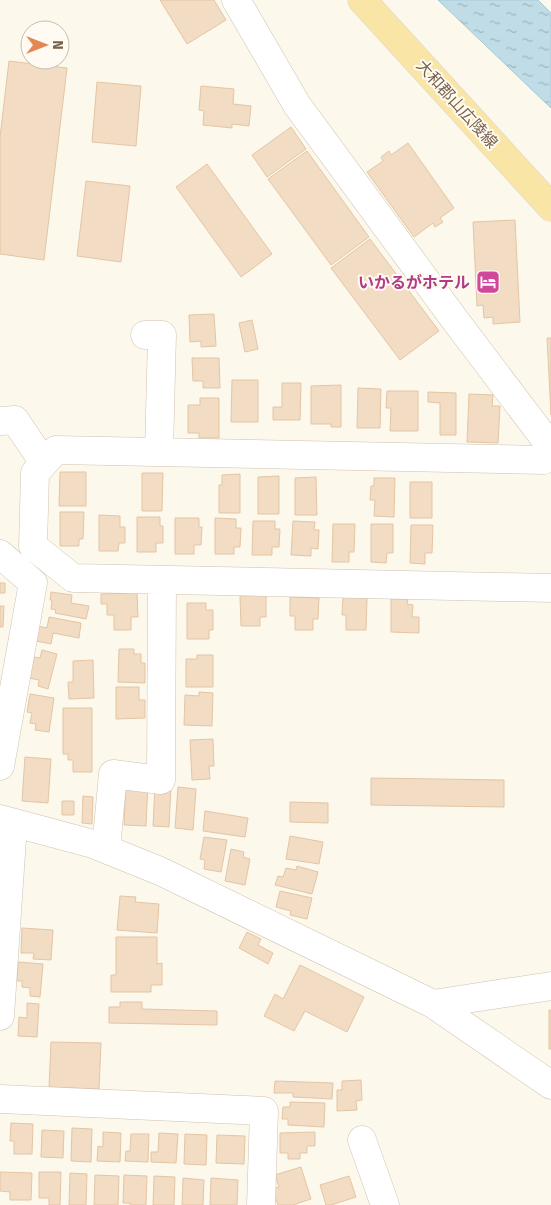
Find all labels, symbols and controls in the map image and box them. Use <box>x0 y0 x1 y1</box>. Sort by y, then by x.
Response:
north arrow <box>20 20 70 70</box>
text: N <box>49 40 66 50</box>
street label: 大和郡山広陵線 <box>412 56 502 152</box>
hotel icon: いかるがホテル <box>475 269 501 295</box>
place label: いかるがホテル <box>358 273 470 292</box>

